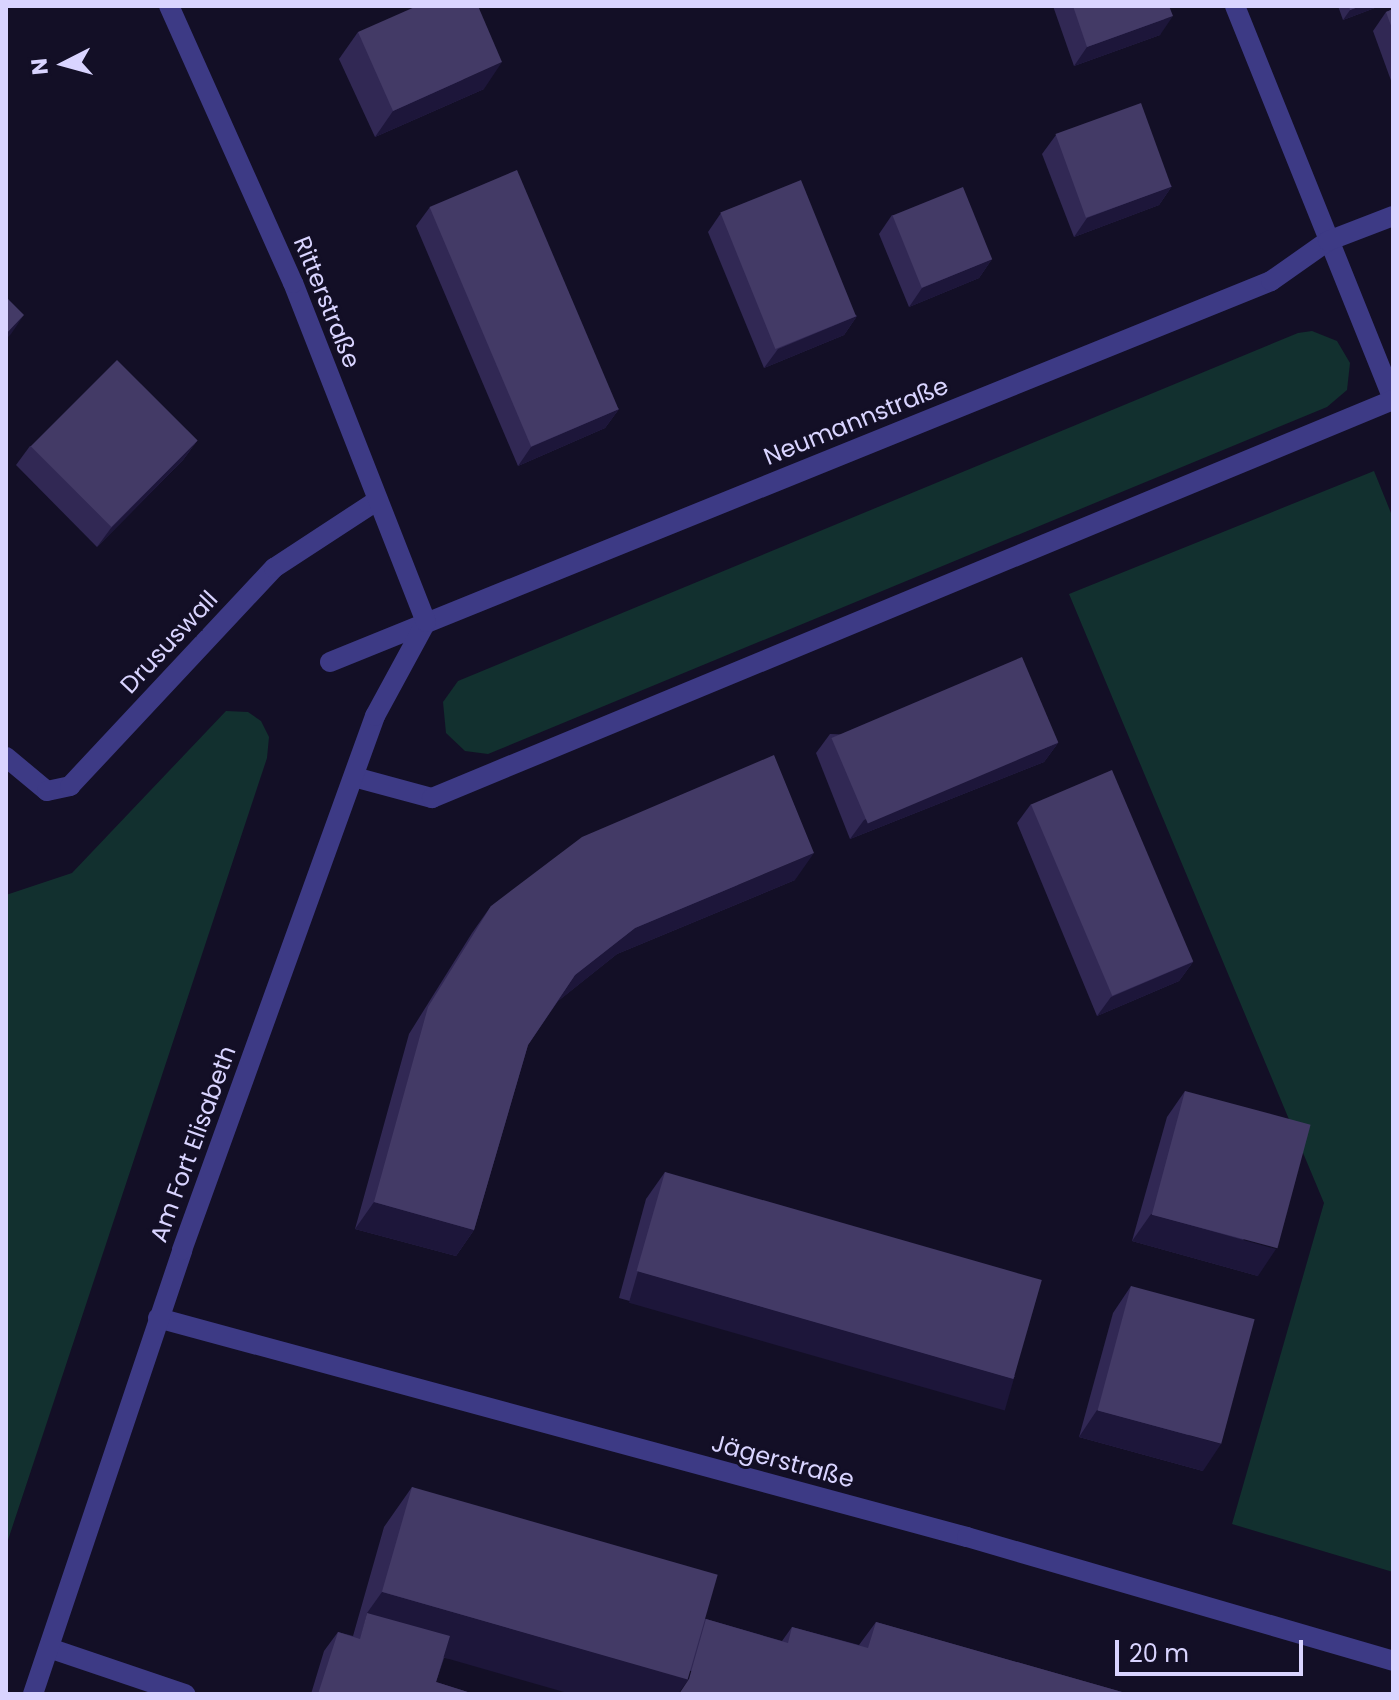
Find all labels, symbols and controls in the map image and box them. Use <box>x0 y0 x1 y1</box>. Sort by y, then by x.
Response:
north arrow <box>24 24 104 104</box>
text: N <box>23 57 56 76</box>
street label: Ritterstraße <box>288 232 366 372</box>
street label: Neumannstraße <box>760 371 952 471</box>
street label: Drususwall <box>114 585 224 699</box>
street label: Am Fort Elisabeth <box>144 1042 242 1246</box>
street label: Jägerstraße <box>708 1428 858 1494</box>
scale bar <box>1119 1624 1307 1674</box>
text: 20 m <box>1129 1637 1189 1670</box>

